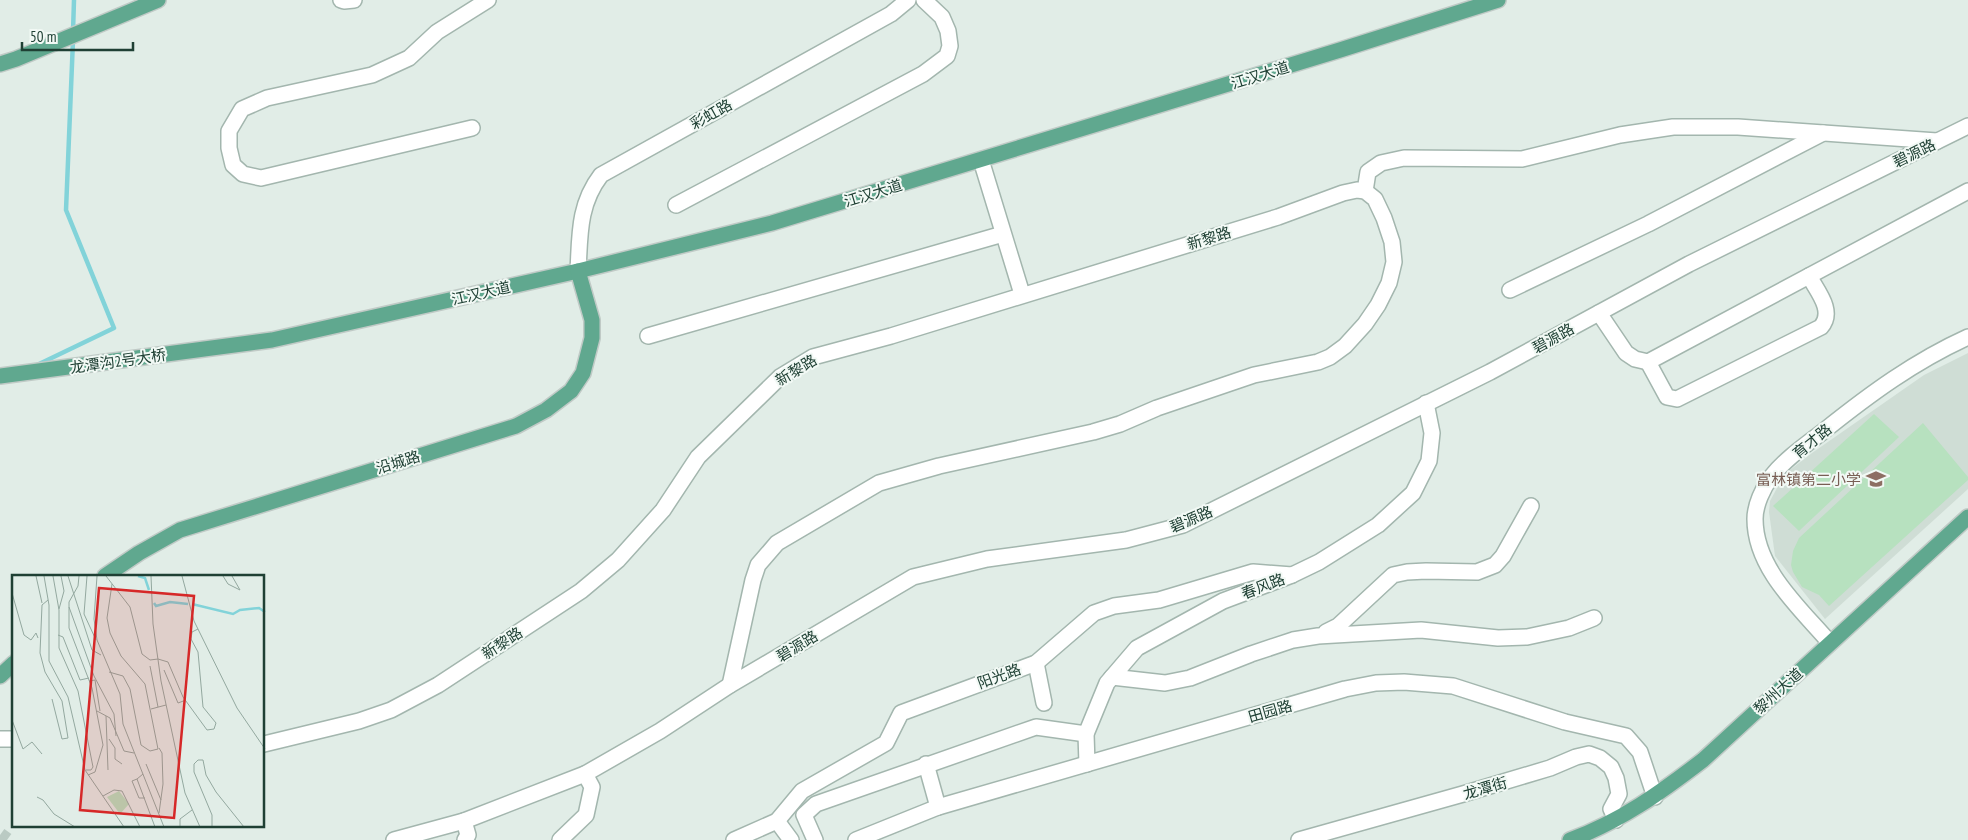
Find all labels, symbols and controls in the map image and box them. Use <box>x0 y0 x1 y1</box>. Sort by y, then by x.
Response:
scale bar <box>22 20 134 52</box>
text: 50 m <box>30 27 56 46</box>
street label: 江汉大道 <box>1229 57 1291 93</box>
street label: 彩虹路 <box>687 95 735 133</box>
street label: 碧源路 <box>1890 135 1938 171</box>
street label: 江汉大道 <box>842 175 904 211</box>
street label: 新黎路 <box>1185 222 1233 254</box>
street label: 江汉大道 <box>450 277 512 309</box>
street label: 碧源路 <box>1529 319 1577 357</box>
street label: 龙潭沟2号大桥 <box>69 345 167 377</box>
street label: 新黎路 <box>772 350 820 390</box>
street label: 育才路 <box>1789 419 1835 463</box>
street label: 沿城路 <box>374 446 422 478</box>
school or university icon: 富林镇第二小学 <box>1865 468 1887 490</box>
place label: 富林镇第二小学 <box>1756 470 1861 489</box>
street label: 碧源路 <box>1167 501 1215 537</box>
street label: 春风路 <box>1239 569 1287 603</box>
inset map <box>12 575 265 828</box>
street label: 新黎路 <box>478 623 526 663</box>
street label: 碧源路 <box>773 626 821 666</box>
street label: 阳光路 <box>975 659 1023 693</box>
street label: 黎州大道 <box>1749 664 1807 718</box>
street label: 田园路 <box>1246 696 1294 726</box>
street label: 龙潭街 <box>1461 773 1509 803</box>

